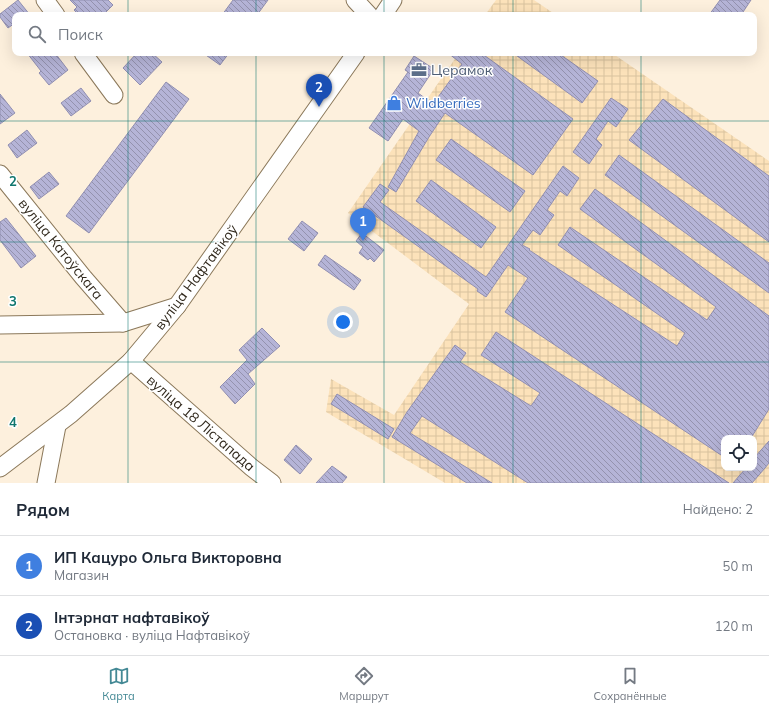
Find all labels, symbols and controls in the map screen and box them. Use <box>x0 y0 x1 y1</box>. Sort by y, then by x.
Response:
search box <box>12 12 757 56</box>
icon: search <box>26 23 48 45</box>
text: Поиск <box>58 25 103 44</box>
office icon: Церамок <box>410 61 428 79</box>
place label: Церамок <box>431 61 493 79</box>
pin: 2 <box>306 74 332 107</box>
shop icon: Wildberries <box>385 94 403 112</box>
place label: Wildberries <box>406 94 481 112</box>
text: 2 <box>9 173 17 189</box>
street label: вуліца Катоўскага <box>15 195 107 303</box>
pin: 1 <box>350 208 376 241</box>
street label: вуліца Нафтавікоў <box>150 220 242 333</box>
text: 3 <box>9 293 17 309</box>
your location <box>333 312 353 332</box>
street label: вуліца 18 Лістапада <box>143 371 259 475</box>
text: 4 <box>9 414 17 430</box>
map controls <box>721 435 757 471</box>
button: locate <box>721 435 757 471</box>
text: Рядом <box>16 499 70 520</box>
text: Найдено: 2 <box>683 501 753 517</box>
text: ИП Кацуро Ольга Викторовна <box>54 548 282 567</box>
text: 1 <box>25 558 33 574</box>
text: 50 m <box>723 558 753 574</box>
text: Магазин <box>54 567 109 583</box>
text: Інтэрнат нафтавікоў <box>54 608 210 627</box>
text: 2 <box>25 618 33 634</box>
text: 120 m <box>715 618 753 634</box>
text: Остановка · вуліца Нафтавікоў <box>54 627 250 643</box>
tab: Карта <box>102 665 135 703</box>
tab: Маршрут <box>339 665 389 703</box>
tab: Сохранённые <box>593 665 667 703</box>

